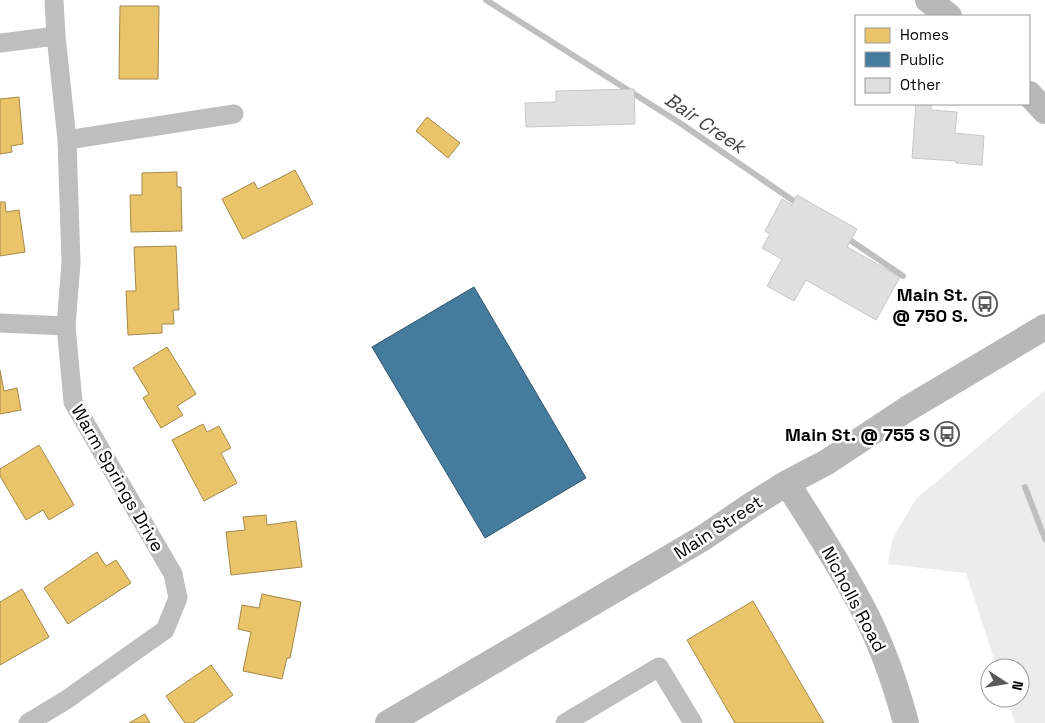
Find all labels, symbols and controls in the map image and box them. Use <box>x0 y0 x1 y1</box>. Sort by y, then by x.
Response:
legend <box>855 15 1030 105</box>
text: Homes <box>900 25 949 44</box>
text: Public <box>900 50 944 69</box>
text: Other <box>900 75 941 94</box>
water label: Bair Creek <box>660 87 752 161</box>
place label: Main St. @ 750 S. <box>892 283 968 327</box>
bus stop icon: Main St. @ 750 S. <box>972 291 998 317</box>
street label: Warm Springs Drive <box>66 400 170 556</box>
bus stop icon: Main St. @ 755 S <box>934 421 960 447</box>
place label: Main St. @ 755 S <box>785 423 930 446</box>
street label: Main Street <box>669 490 767 564</box>
street label: Nicholls Road <box>817 542 891 656</box>
north arrow <box>980 658 1030 708</box>
text: N <box>1008 679 1027 692</box>

